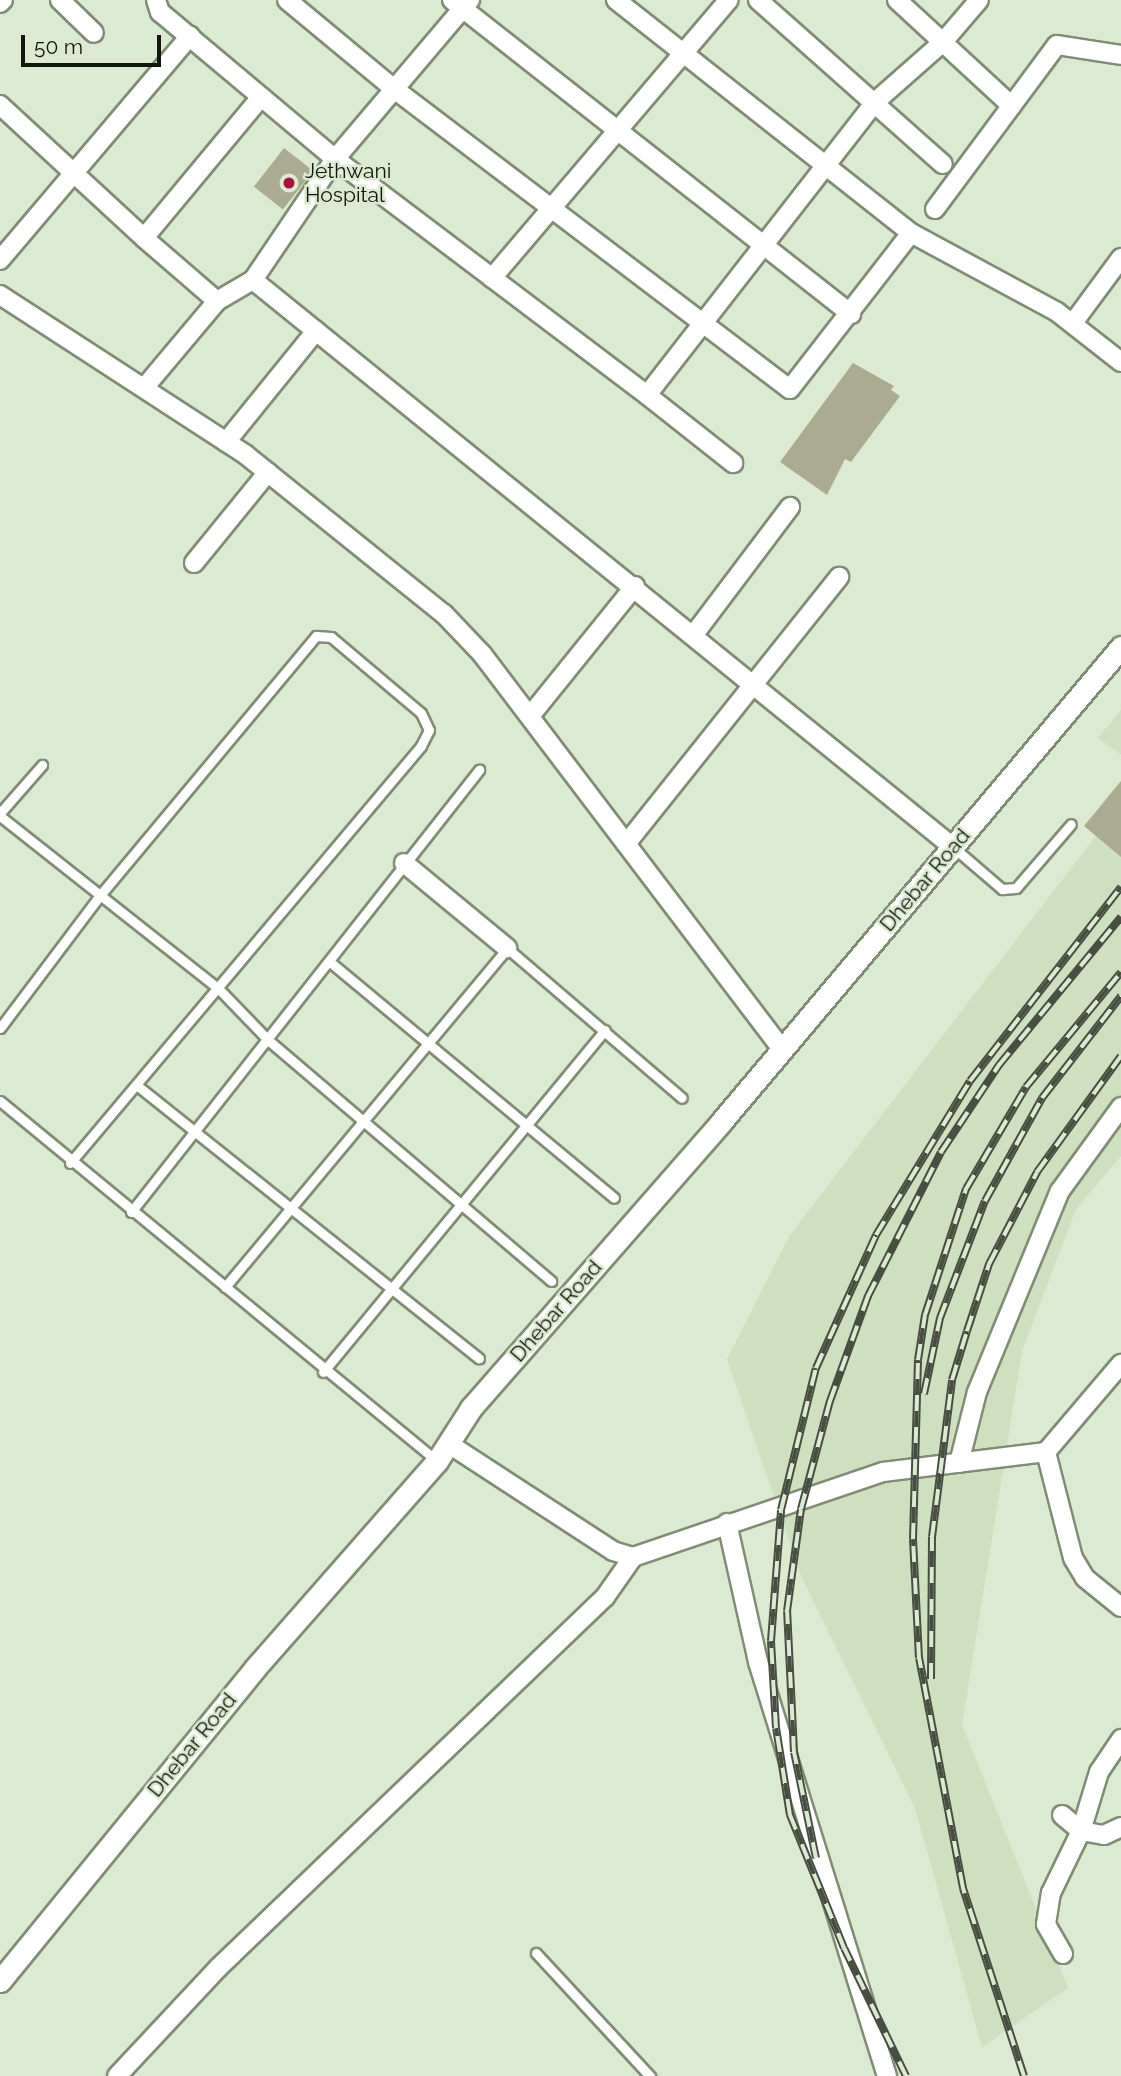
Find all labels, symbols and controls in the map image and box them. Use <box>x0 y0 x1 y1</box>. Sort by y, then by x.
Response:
scale bar <box>24 21 164 65</box>
text: 50 m <box>34 34 83 59</box>
place label: Jethwani Hospital <box>305 158 391 208</box>
marker: Jethwani Hospital <box>279 173 299 193</box>
street label: Dhebar Road <box>875 823 975 937</box>
street label: Dhebar Road <box>505 1255 607 1367</box>
street label: Dhebar Road <box>142 1688 242 1802</box>

